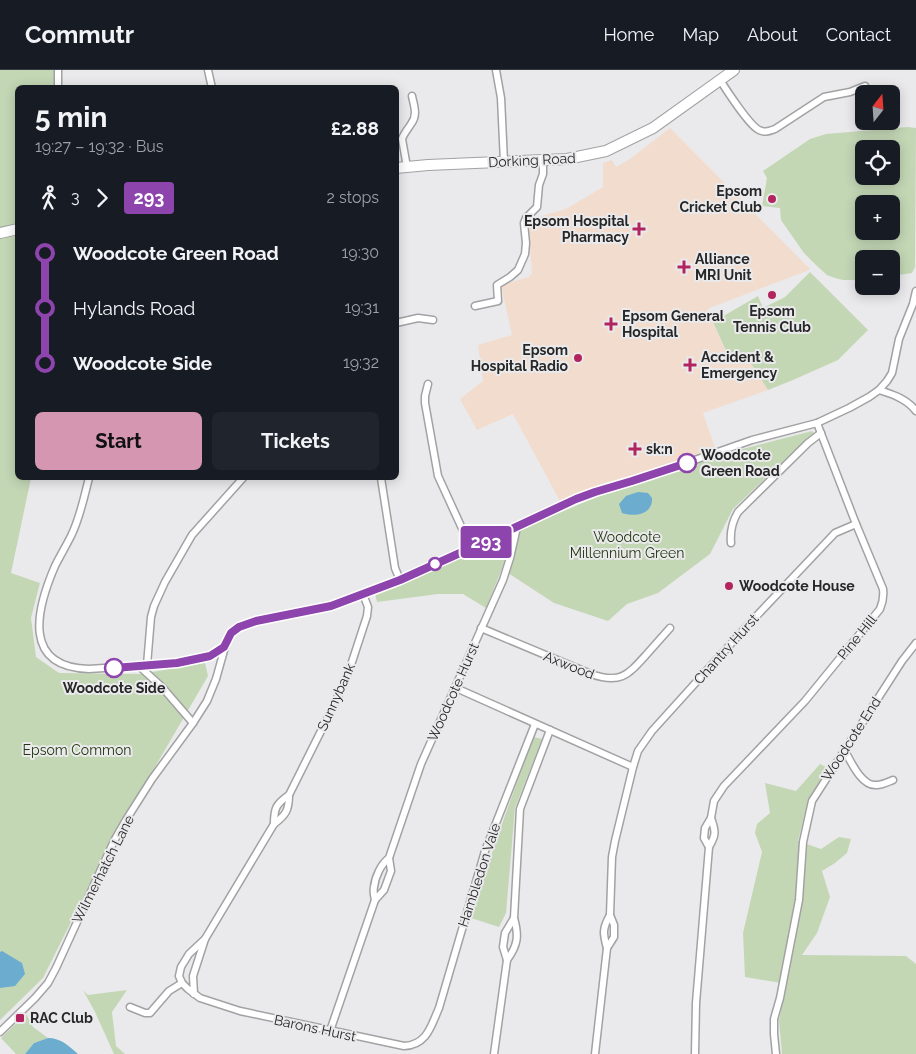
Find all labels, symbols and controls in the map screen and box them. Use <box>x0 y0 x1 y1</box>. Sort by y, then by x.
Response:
text: Commutr <box>25 20 134 49</box>
text: Home <box>603 24 654 45</box>
text: Map <box>682 24 719 45</box>
text: About <box>747 24 798 45</box>
text: Contact <box>826 24 891 45</box>
north arrow <box>855 85 900 130</box>
map controls <box>855 85 900 295</box>
text: 5 min <box>35 101 107 134</box>
text: £2.88 <box>331 117 379 139</box>
text: 19:27 – 19:32 · Bus <box>35 137 164 156</box>
button: locate <box>855 140 900 185</box>
street label: Dorking Road <box>488 150 576 170</box>
place label: Epsom Cricket Club <box>679 183 762 215</box>
icon: walk <box>35 184 63 212</box>
icon: forward <box>88 184 116 212</box>
text: 293 <box>134 187 164 208</box>
text: 3 <box>71 188 80 207</box>
text: 2 stops <box>327 188 379 207</box>
marker: Epsom Cricket Club <box>766 193 778 205</box>
button: + <box>855 195 900 240</box>
place label: Epsom Hospital Pharmacy <box>524 213 630 245</box>
marker: Epsom Hospital Pharmacy <box>633 223 645 235</box>
text: Woodcote Green Road <box>73 242 279 264</box>
text: 19:30 <box>341 243 379 262</box>
button: − <box>855 250 900 295</box>
place label: Alliance MRI Unit <box>695 251 752 283</box>
marker: Alliance MRI Unit <box>677 260 691 274</box>
marker: Epsom Tennis Club <box>766 289 778 301</box>
text: Hylands Road <box>73 297 195 319</box>
text: 19:31 <box>344 298 379 317</box>
place label: Epsom Tennis Club <box>733 303 811 335</box>
place label: Epsom General Hospital <box>622 308 725 340</box>
marker: Epsom General Hospital <box>604 317 618 331</box>
place label: Epsom Hospital Radio <box>471 342 569 374</box>
place label: Accident & Emergency <box>701 349 778 381</box>
text: Woodcote Side <box>73 352 212 374</box>
marker: Epsom Hospital Radio <box>572 352 584 364</box>
text: 19:32 <box>343 353 379 372</box>
marker: Accident & Emergency <box>683 358 697 372</box>
button: Start <box>35 412 202 470</box>
button: Tickets <box>212 412 379 470</box>
place label: sk:n <box>646 441 673 457</box>
marker: sk:n <box>628 442 642 456</box>
place label: Woodcote Green Road <box>701 447 780 479</box>
marker: Woodcote Green Road <box>677 453 697 473</box>
line badge: 293 <box>457 526 515 558</box>
park label: Woodcote Millennium Green <box>570 529 684 561</box>
text: 293 <box>471 531 501 552</box>
unlabelled marker <box>428 557 442 571</box>
place label: Woodcote House <box>739 578 855 594</box>
marker: Woodcote House <box>723 580 735 592</box>
street label: Chantry Hurst <box>690 610 762 687</box>
street label: Pine Hill <box>834 611 880 663</box>
street label: Woodcote Hurst <box>424 640 482 744</box>
street label: Axwood <box>541 648 597 682</box>
marker: Woodcote Side <box>104 658 124 678</box>
street label: Sunnybank <box>314 660 358 733</box>
place label: Woodcote Side <box>63 680 166 696</box>
street label: Woodcote End <box>818 694 884 784</box>
park label: Epsom Common <box>23 742 131 758</box>
street label: Wilmerhatch Lane <box>69 812 137 926</box>
street label: Hambledon Vale <box>455 821 503 929</box>
place label: RAC Club <box>30 1010 93 1026</box>
street label: Barons Hurst <box>273 1011 358 1045</box>
marker: RAC Club <box>14 1012 26 1024</box>

